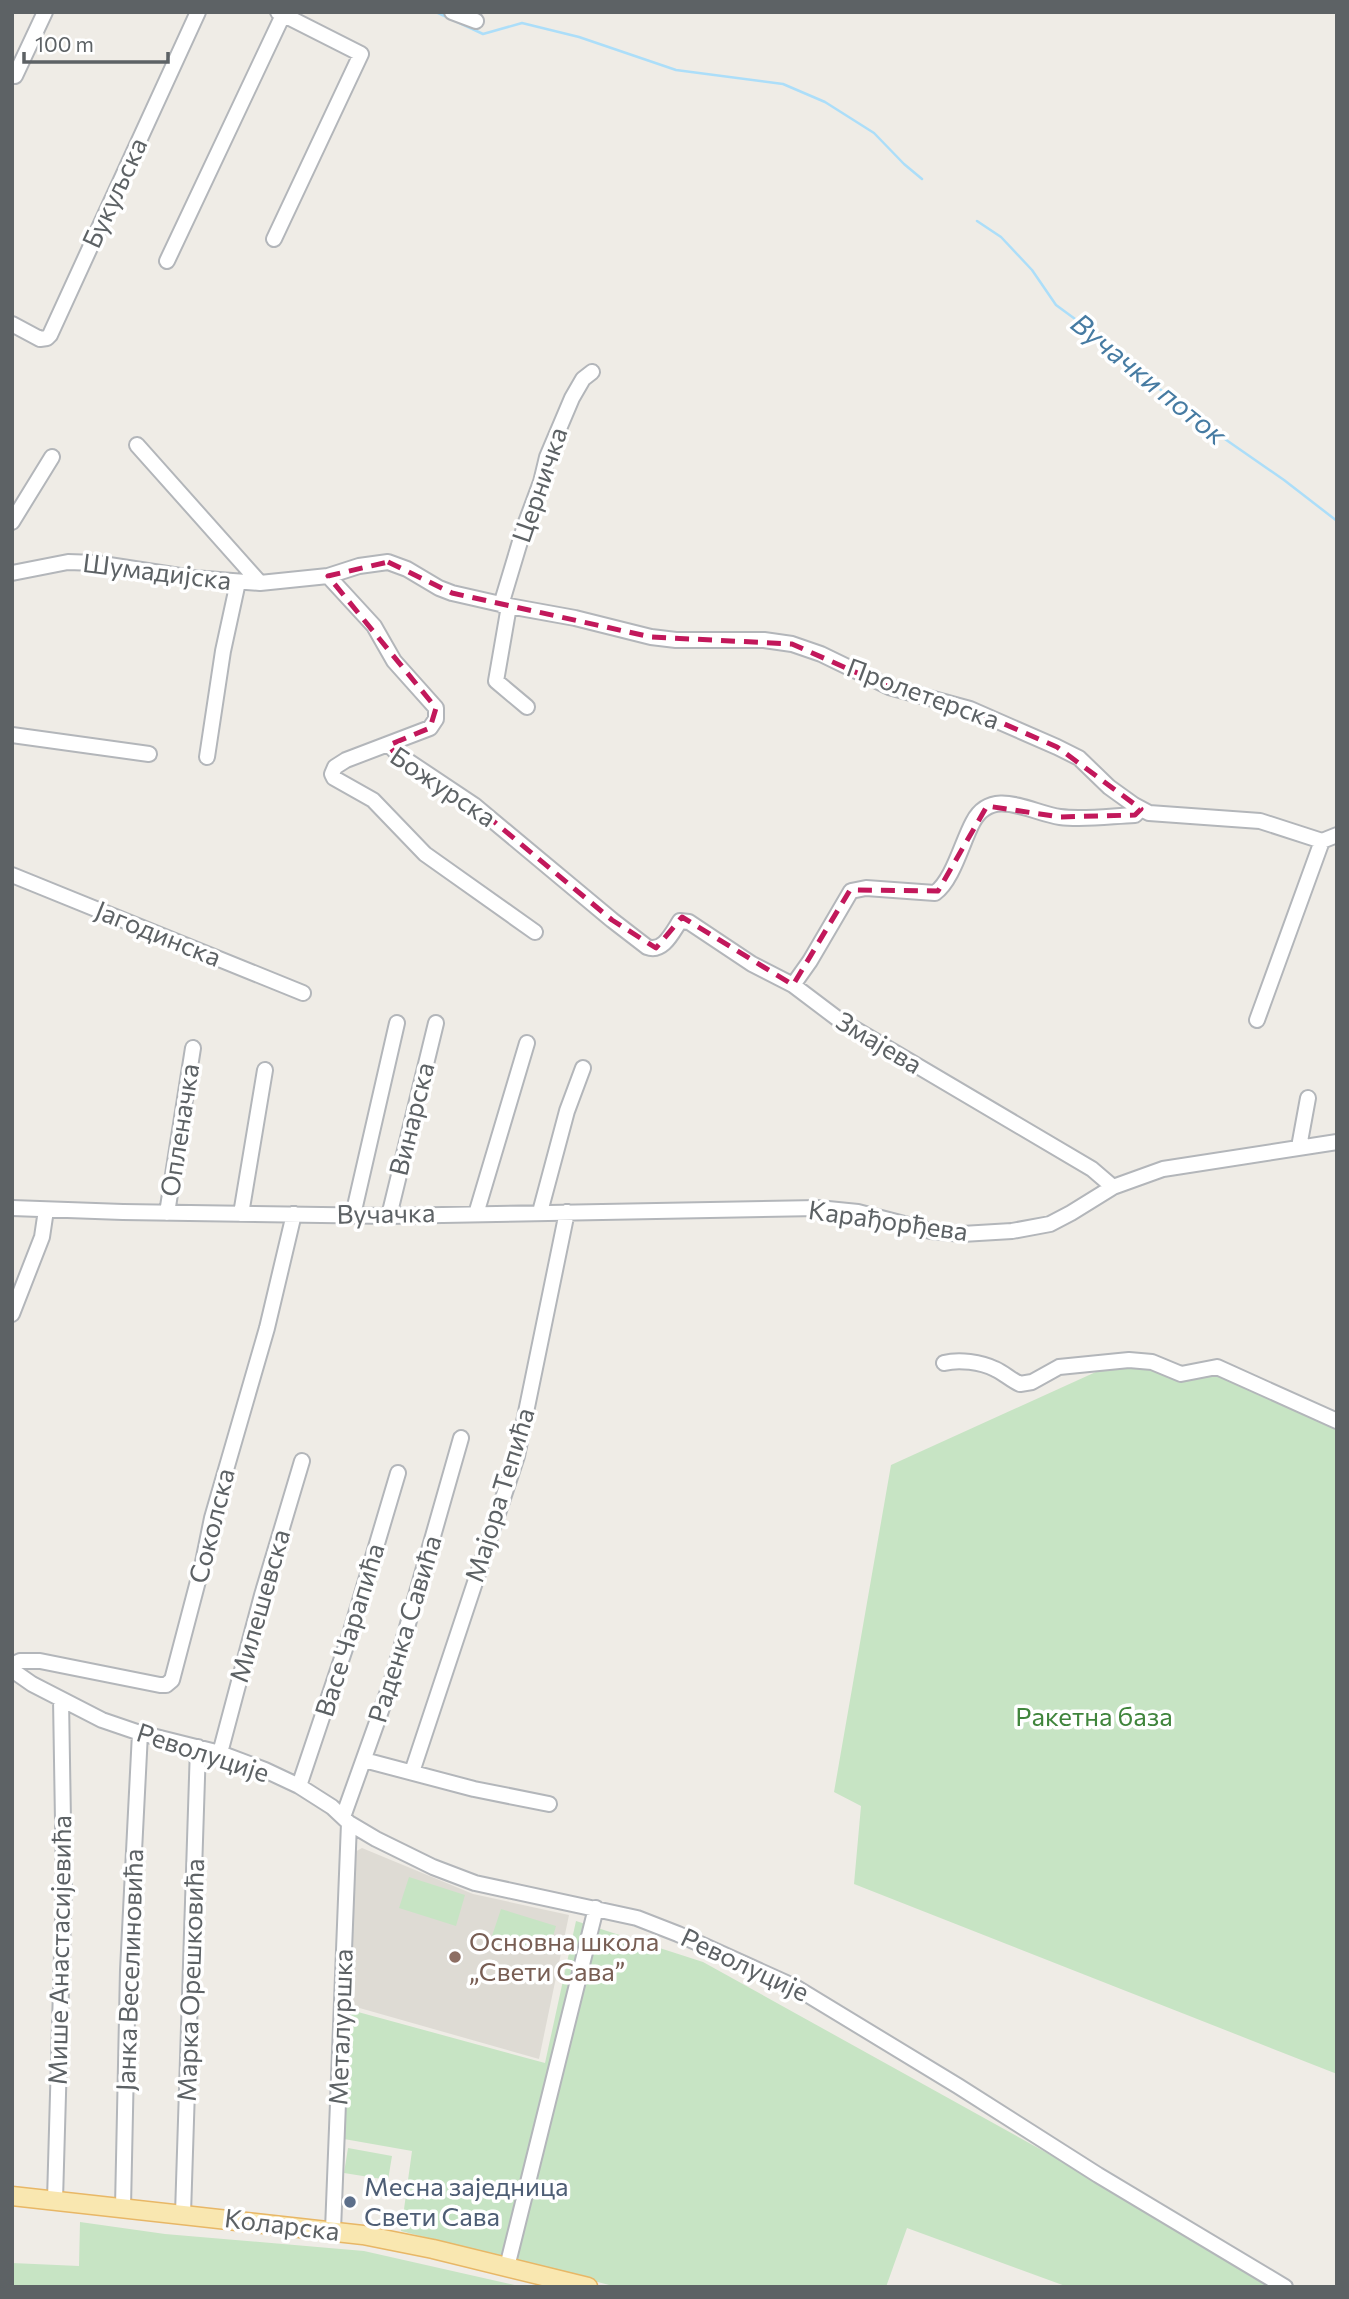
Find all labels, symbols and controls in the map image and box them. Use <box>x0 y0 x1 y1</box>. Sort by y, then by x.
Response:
scale bar <box>24 21 168 65</box>
text: 100 m <box>35 31 94 56</box>
street label: Букуљска <box>75 132 153 252</box>
water label: Вучачки поток <box>1065 305 1235 452</box>
street label: Церничка <box>504 423 573 546</box>
street label: Шумадијска <box>81 546 233 595</box>
street label: Пролетерска <box>843 651 1004 734</box>
street label: Божурска <box>385 739 503 832</box>
street label: Јагодинска <box>91 893 226 972</box>
street label: Змајева <box>831 1004 928 1079</box>
street label: Винарска <box>382 1059 440 1178</box>
street label: Опленачка <box>153 1061 204 1198</box>
street label: Карађорђева <box>806 1193 970 1246</box>
street label: Вучачка <box>336 1196 436 1229</box>
street label: Мајора Тепића <box>457 1404 540 1585</box>
street label: Соколска <box>181 1465 240 1586</box>
street label: Милешевска <box>222 1525 295 1686</box>
street label: Раденка Савића <box>360 1531 447 1726</box>
street label: Васе Чарапића <box>307 1539 390 1720</box>
park label: Ракетна база <box>1015 1700 1173 1731</box>
street label: Револуције <box>133 1716 274 1788</box>
street label: Мише Анастасијевића <box>41 1815 76 2085</box>
street label: Јанка Веселиновића <box>109 1848 148 2092</box>
street label: Марка Орешковића <box>170 1858 209 2102</box>
street label: Револуције <box>677 1921 815 2007</box>
place label: Основна школа „Свети Сава” <box>469 1925 659 1986</box>
street label: Металуршка <box>321 1948 358 2106</box>
marker: Основна школа „Свети Сава” <box>447 1949 463 1965</box>
place label: Месна заједница Свети Сава <box>364 2170 569 2231</box>
marker: Месна заједница Свети Сава <box>342 2194 358 2210</box>
street label: Коларска <box>223 2201 342 2246</box>

